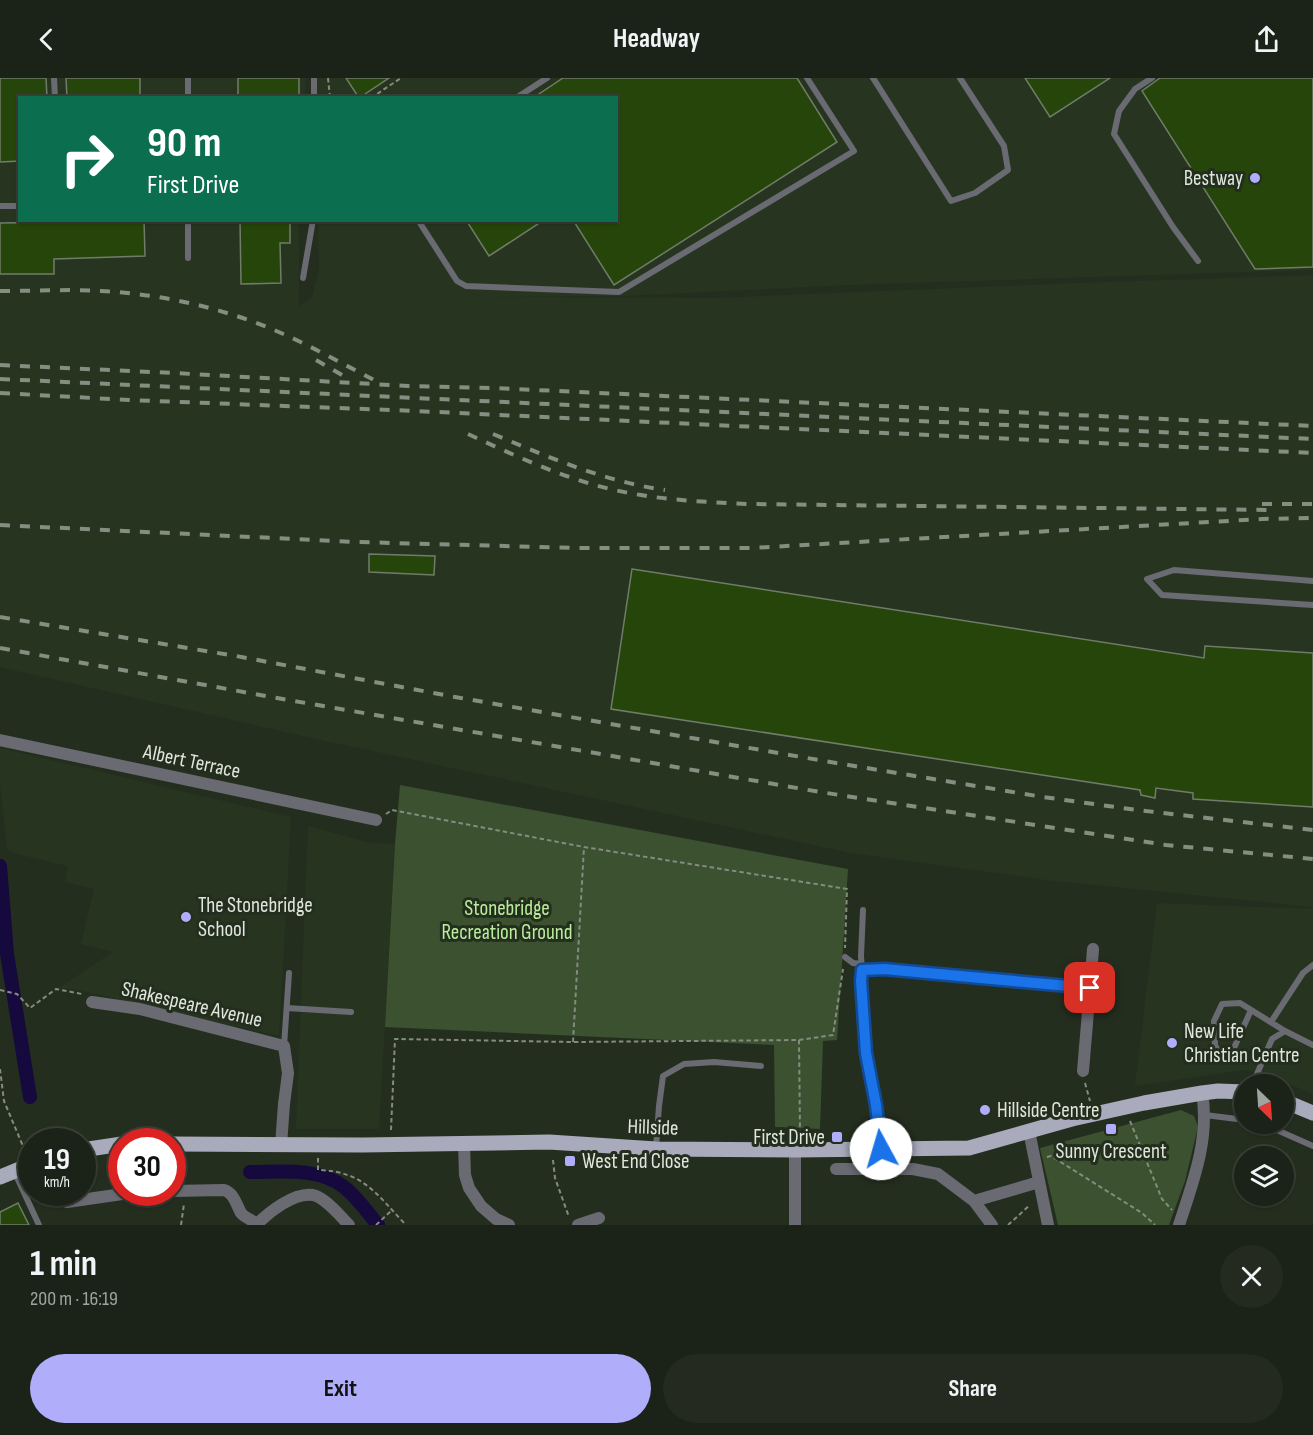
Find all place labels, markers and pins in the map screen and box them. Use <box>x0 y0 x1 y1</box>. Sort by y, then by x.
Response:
place label: Bestway <box>1184 166 1243 191</box>
marker: Bestway <box>1248 171 1262 185</box>
place label: The Stonebridge School <box>198 893 313 942</box>
marker: The Stonebridge School <box>179 910 193 924</box>
pin <box>1064 962 1115 1013</box>
place label: New Life Christian Centre <box>1184 1019 1299 1068</box>
marker: New Life Christian Centre <box>1165 1036 1179 1050</box>
place label: Hillside Centre <box>997 1098 1099 1123</box>
marker: Hillside Centre <box>978 1103 992 1117</box>
marker: Sunny Crescent <box>1104 1122 1118 1136</box>
place label: First Drive <box>753 1125 825 1150</box>
marker: First Drive <box>830 1130 844 1144</box>
place label: Sunny Crescent <box>1055 1139 1167 1164</box>
place label: West End Close <box>582 1149 690 1174</box>
marker: West End Close <box>563 1154 577 1168</box>

